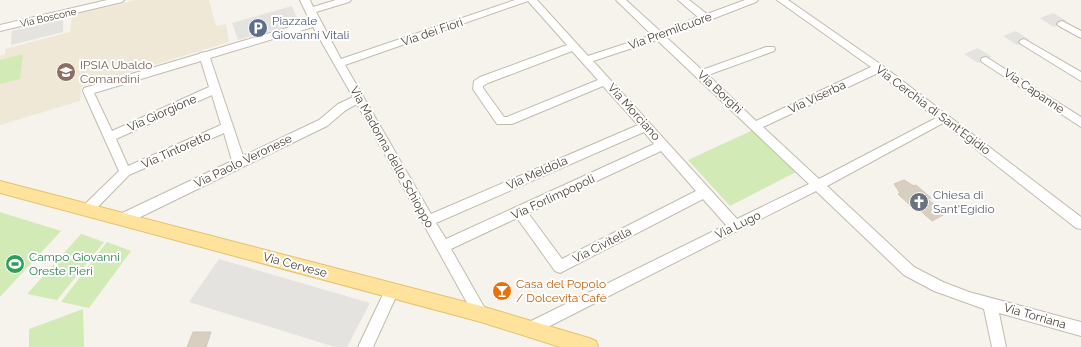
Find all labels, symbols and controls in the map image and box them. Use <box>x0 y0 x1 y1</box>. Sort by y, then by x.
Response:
street label: Via Boscone <box>19 6 77 29</box>
street label: Via Premilcuore <box>626 9 714 53</box>
place label: Piazzale Giovanni Vitali <box>272 14 349 42</box>
street label: Via dei Fiori <box>399 15 465 49</box>
parking icon: Piazzale Giovanni Vitali <box>247 17 269 39</box>
place label: IPSIA Ubaldo Comandini <box>80 58 152 86</box>
school or university icon: IPSIA Ubaldo Comandini <box>55 61 77 83</box>
street label: Via Cerchia di Sant'Egidio <box>873 62 993 158</box>
street label: Via Capanne <box>1001 66 1067 116</box>
street label: Via Borghi <box>695 68 745 116</box>
street label: Via Viserba <box>786 78 848 116</box>
street label: Via Morciano <box>605 81 663 143</box>
street label: Via Madonna dello Schioppo <box>347 84 437 230</box>
street label: Via Giorgione <box>125 92 199 134</box>
street label: Via Tintoretto <box>139 129 213 171</box>
street label: Via Paolo Veronese <box>192 131 294 191</box>
street label: Via Meldola <box>504 153 570 193</box>
street label: Via Forlimpopoli <box>509 172 597 222</box>
place label: Chiesa di Sant'Egidio <box>933 188 995 216</box>
church icon: Chiesa di Sant'Egidio <box>908 191 930 213</box>
street label: Via Lugo <box>713 208 763 242</box>
street label: Via Civitella <box>570 224 634 266</box>
place label: Campo Giovanni Oreste Pieri <box>29 250 120 278</box>
street label: Via Cervese <box>261 250 329 280</box>
sports icon: Campo Giovanni Oreste Pieri <box>4 253 26 275</box>
place label: Casa del Popolo / Dolcevita Cafè <box>516 277 607 305</box>
bar icon: Casa del Popolo / Dolcevita Cafè <box>491 280 513 302</box>
street label: Via Torriana <box>1002 300 1068 332</box>

